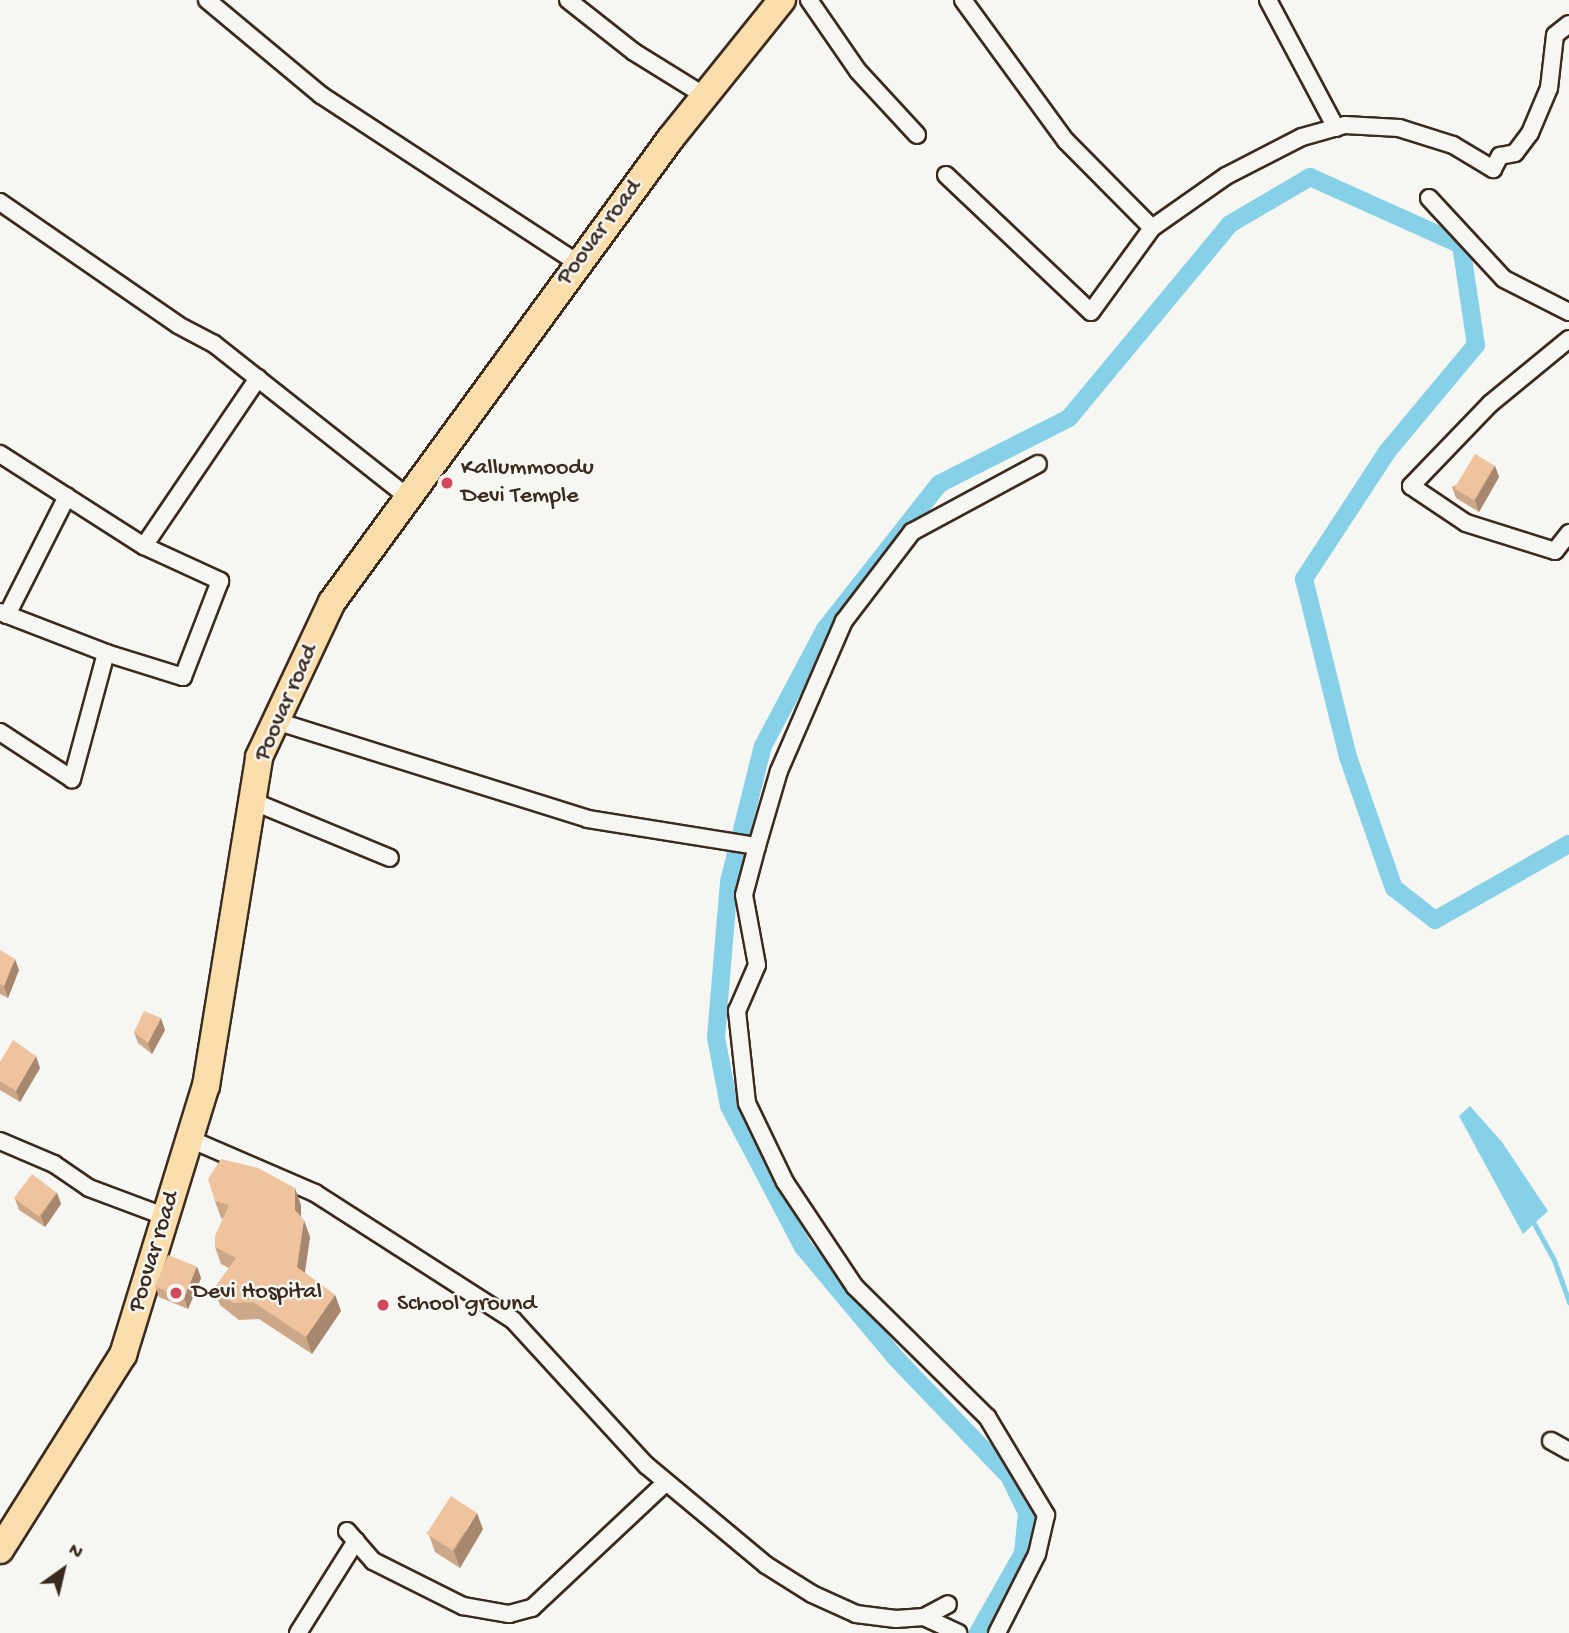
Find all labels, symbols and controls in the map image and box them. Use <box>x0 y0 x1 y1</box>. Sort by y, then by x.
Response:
street label: Poovar road <box>551 175 649 291</box>
place label: Kallummoodu Devi Temple <box>461 455 594 511</box>
marker: Kallummoodu Devi Temple <box>439 475 455 491</box>
street label: Poovar road <box>249 640 325 766</box>
street label: Poovar road <box>123 1188 187 1316</box>
place label: Devi Hospital <box>192 1279 322 1307</box>
marker: Devi Hospital <box>166 1283 186 1303</box>
place label: School ground <box>397 1291 536 1319</box>
marker: School ground <box>375 1297 391 1313</box>
north arrow <box>28 1535 98 1605</box>
text: N <box>63 1539 87 1565</box>

